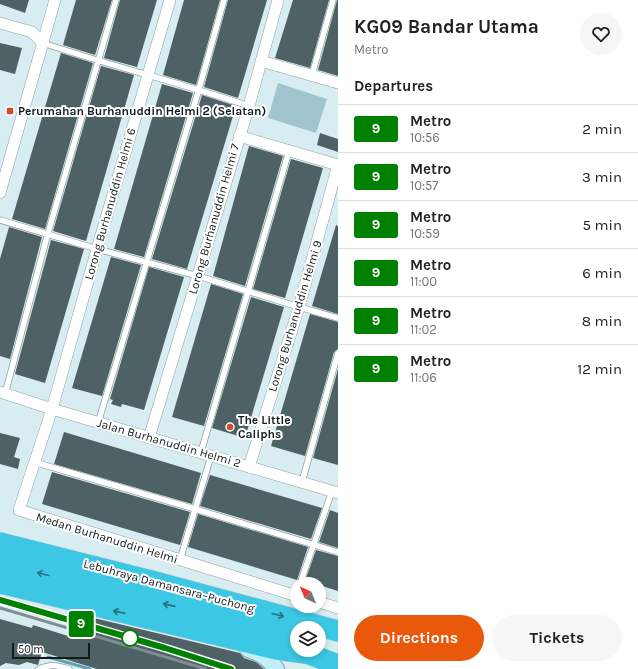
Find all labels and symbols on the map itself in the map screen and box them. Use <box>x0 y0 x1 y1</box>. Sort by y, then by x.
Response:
place label: Perumahan Burhanuddin Helmi 2 (Selatan) <box>18 104 266 118</box>
marker: Perumahan Burhanuddin Helmi 2 (Selatan) <box>5 106 15 116</box>
street label: Lorong Burhanuddin Helmi 6 <box>82 126 138 282</box>
street label: Lorong Burhanuddin Helmi 7 <box>186 142 242 296</box>
street label: Lorong Burhanuddin Helmi 9 <box>265 239 325 393</box>
place label: The Little Caliphs <box>238 413 291 441</box>
street label: Jalan Burhanuddin Helmi 2 <box>95 416 243 470</box>
marker: The Little Caliphs <box>225 422 235 432</box>
street label: Medan Burhanuddin Helmi <box>34 510 180 566</box>
street label: Lebuhraya Damansara–Puchong <box>82 556 256 616</box>
one-way arrow <box>37 570 50 577</box>
north arrow <box>290 577 326 613</box>
one-way arrow <box>163 600 176 608</box>
one-way arrow <box>113 607 126 615</box>
line badge: 9 <box>68 611 94 637</box>
one-way arrow <box>271 611 284 619</box>
unlabelled marker <box>121 629 139 647</box>
scale bar <box>12 641 90 660</box>

